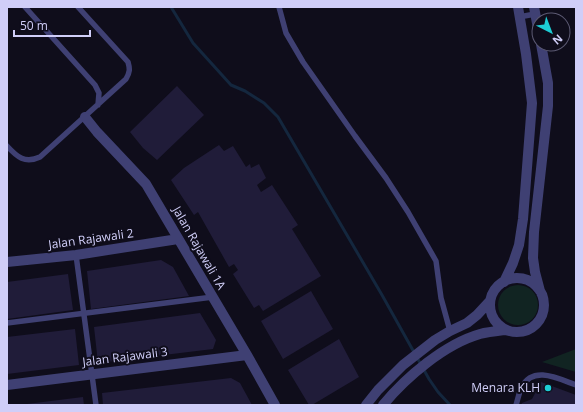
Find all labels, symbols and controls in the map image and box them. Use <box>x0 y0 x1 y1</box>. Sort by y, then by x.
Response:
scale bar <box>14 12 90 38</box>
north arrow <box>531 12 571 52</box>
text: 50 m <box>20 17 48 34</box>
text: N <box>550 31 566 48</box>
street label: Jalan Rajawali 1A <box>168 202 230 293</box>
street label: Jalan Rajawali 2 <box>46 224 135 253</box>
street label: Jalan Rajawali 3 <box>80 343 169 370</box>
place label: Menara KLH <box>471 379 540 396</box>
marker: Menara KLH <box>543 383 553 393</box>

